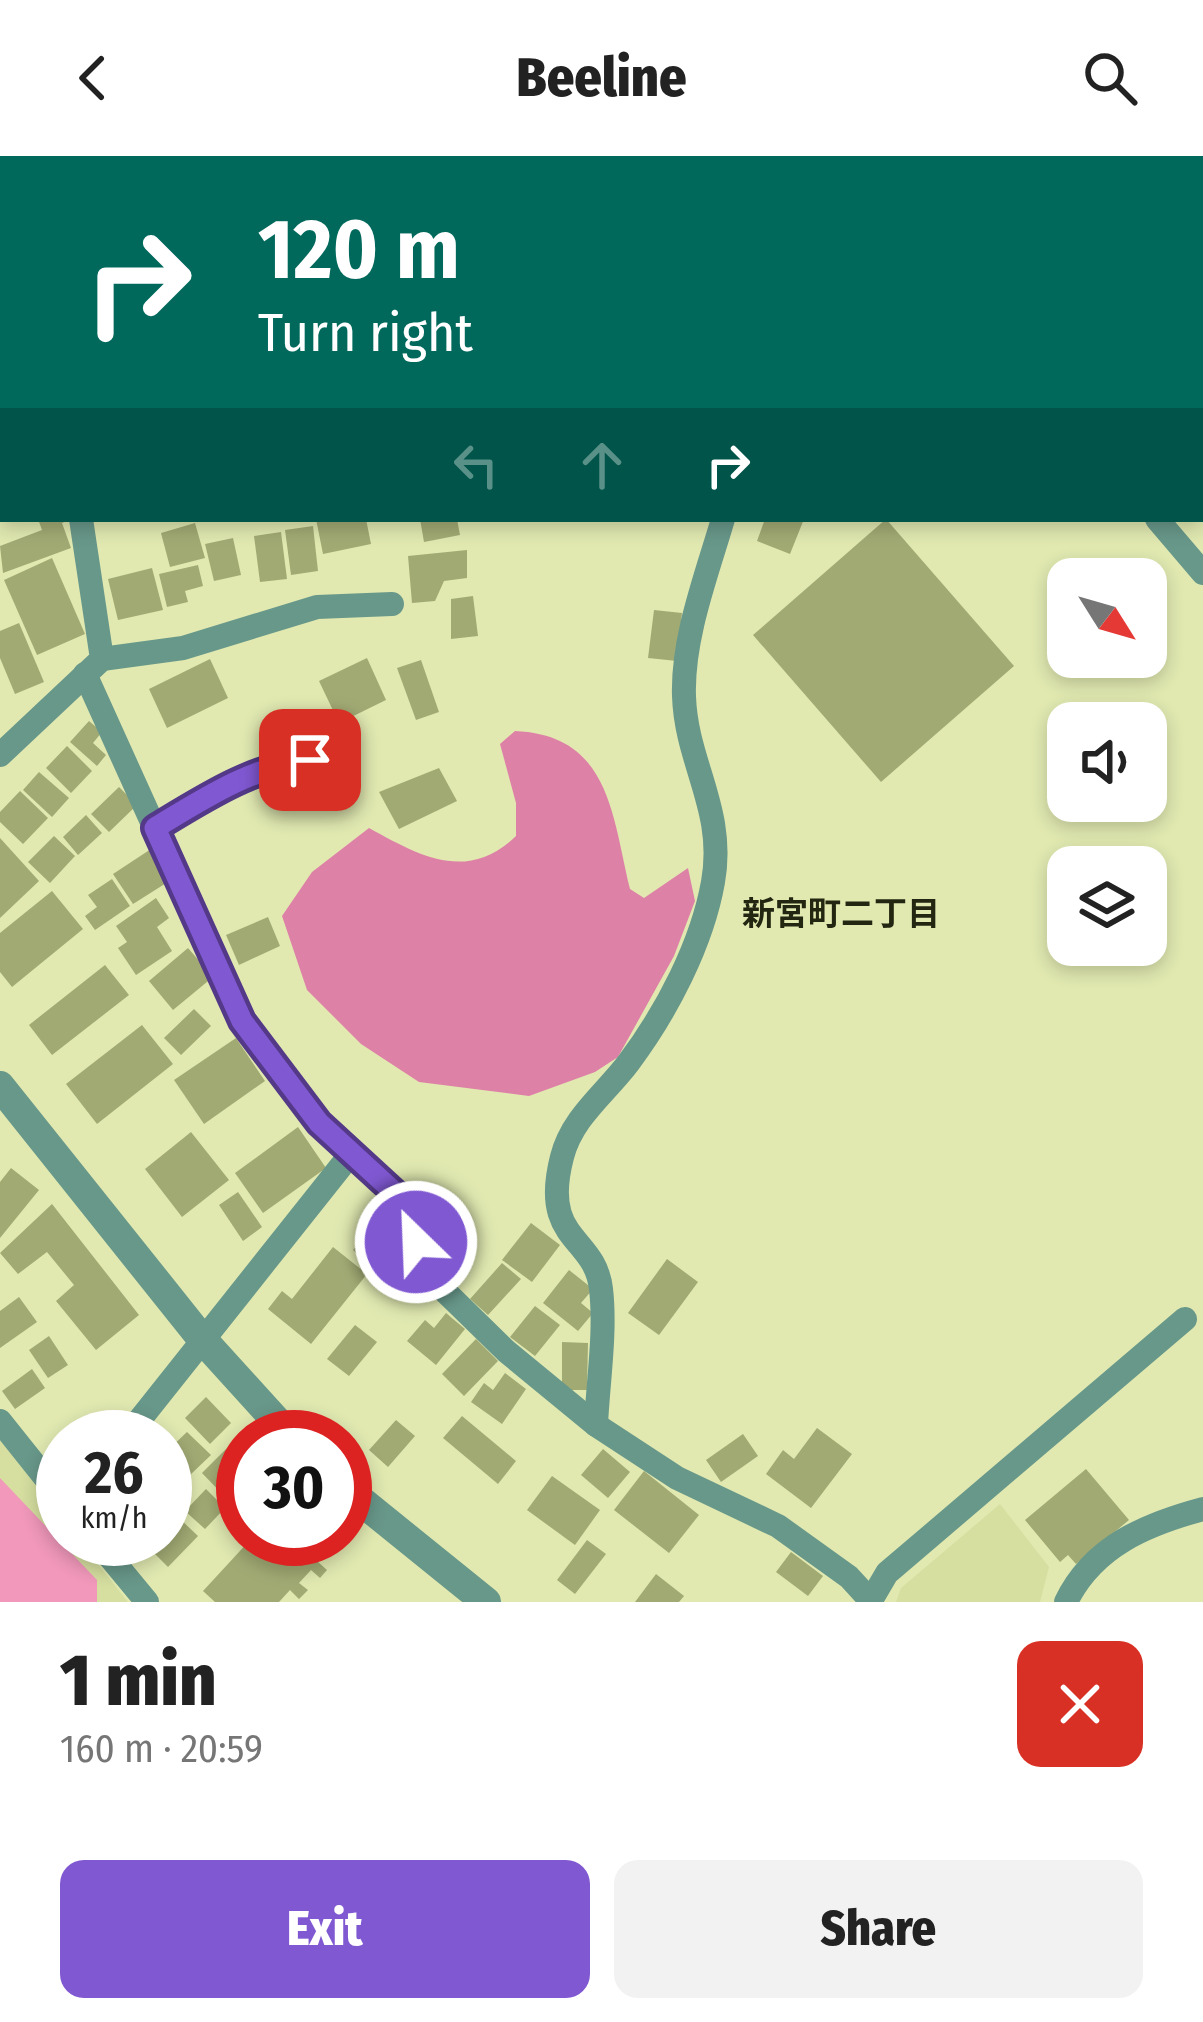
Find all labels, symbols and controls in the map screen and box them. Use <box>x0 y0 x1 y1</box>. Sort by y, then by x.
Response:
icon: back <box>60 45 126 111</box>
icon: search <box>1077 45 1143 111</box>
text: Beeline <box>516 46 687 110</box>
text: 120 m <box>258 199 460 300</box>
icon: right <box>60 204 216 360</box>
text: Turn right <box>258 301 473 365</box>
icon: left <box>443 432 509 498</box>
icon: ahead <box>569 432 635 498</box>
icon: right <box>695 432 761 498</box>
north arrow <box>1047 558 1167 678</box>
map controls <box>1047 558 1167 966</box>
button: sound <box>1047 702 1167 822</box>
pin <box>259 709 361 811</box>
icon: arrive <box>277 727 343 793</box>
button: layers <box>1047 846 1167 966</box>
district label: 新宮町二丁目 <box>742 894 940 934</box>
position arrow <box>353 1179 479 1305</box>
speed limit sign: 30 <box>216 1410 372 1566</box>
text: 26 <box>84 1437 144 1509</box>
text: km/h <box>81 1500 147 1536</box>
text: 1 min <box>60 1638 217 1724</box>
button: close <box>1017 1641 1143 1767</box>
text: 160 m · 20:59 <box>60 1726 263 1772</box>
button: Exit <box>60 1860 590 1998</box>
button: Share <box>614 1860 1143 1998</box>

